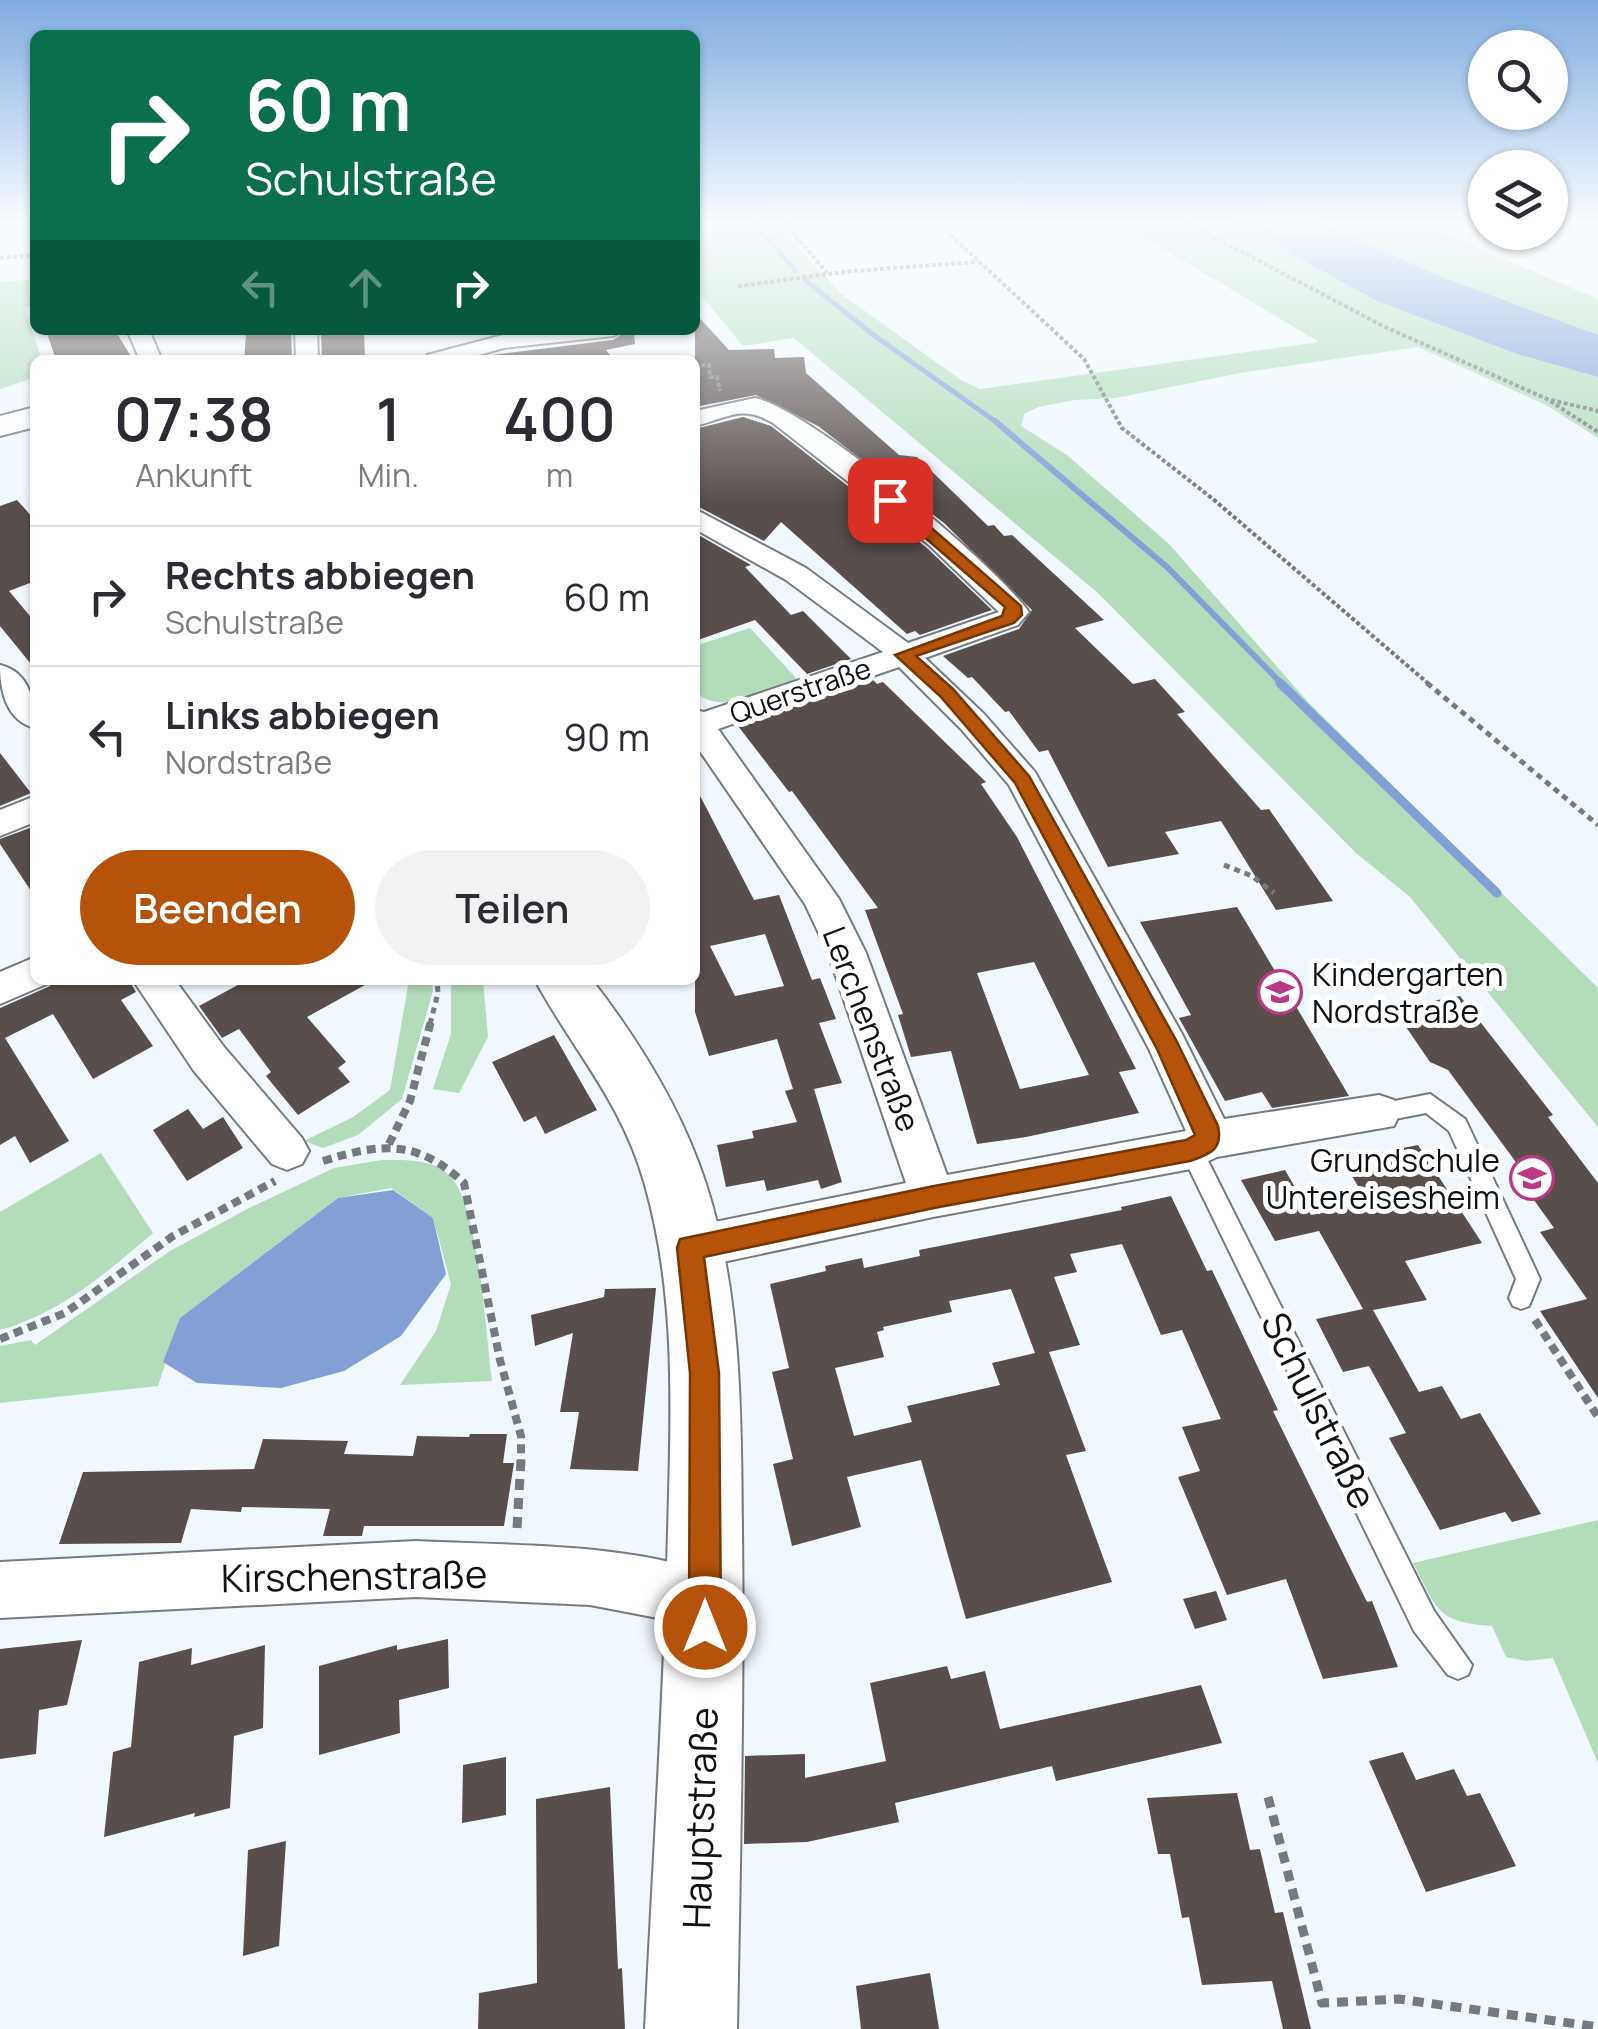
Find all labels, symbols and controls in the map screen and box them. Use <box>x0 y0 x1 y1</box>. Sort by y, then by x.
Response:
map controls <box>1468 30 1568 250</box>
button: search <box>1468 30 1568 130</box>
text: 60 m <box>245 56 412 152</box>
icon: right <box>80 70 210 200</box>
text: Schulstraße <box>245 147 497 209</box>
button: layers <box>1468 150 1568 250</box>
icon: left <box>233 260 288 315</box>
icon: ahead <box>338 260 393 315</box>
icon: right <box>443 260 498 315</box>
text: 07:38 <box>114 377 274 459</box>
text: 1 <box>376 377 401 459</box>
text: 400 <box>503 377 616 459</box>
text: Ankunft <box>135 453 252 497</box>
text: Min. <box>358 453 419 497</box>
text: m <box>546 453 573 497</box>
pin <box>848 458 933 543</box>
icon: arrive <box>863 473 918 528</box>
text: Rechts abbiegen <box>165 548 475 600</box>
icon: right <box>80 569 135 624</box>
text: 60 m <box>563 570 650 622</box>
text: Schulstraße <box>165 600 344 644</box>
street label: Querstraße <box>724 648 876 732</box>
text: Links abbiegen <box>165 688 440 740</box>
icon: left <box>80 709 135 764</box>
text: 90 m <box>563 710 650 762</box>
text: Nordstraße <box>165 740 332 784</box>
button: Beenden <box>80 850 355 965</box>
button: Teilen <box>375 850 650 965</box>
street label: Lerchenstraße <box>813 920 931 1138</box>
place label: Kindergarten Nordstraße <box>1312 952 1504 1033</box>
school or university icon: Kindergarten Nordstraße <box>1257 969 1303 1015</box>
place label: Grundschule Untereisesheim <box>1266 1138 1500 1219</box>
school or university icon: Grundschule Untereisesheim <box>1509 1155 1555 1201</box>
street label: Schulstraße <box>1250 1303 1390 1517</box>
street label: Kirschenstraße <box>220 1547 488 1603</box>
position arrow <box>653 1575 757 1679</box>
street label: Hauptstraße <box>669 1706 729 1930</box>

